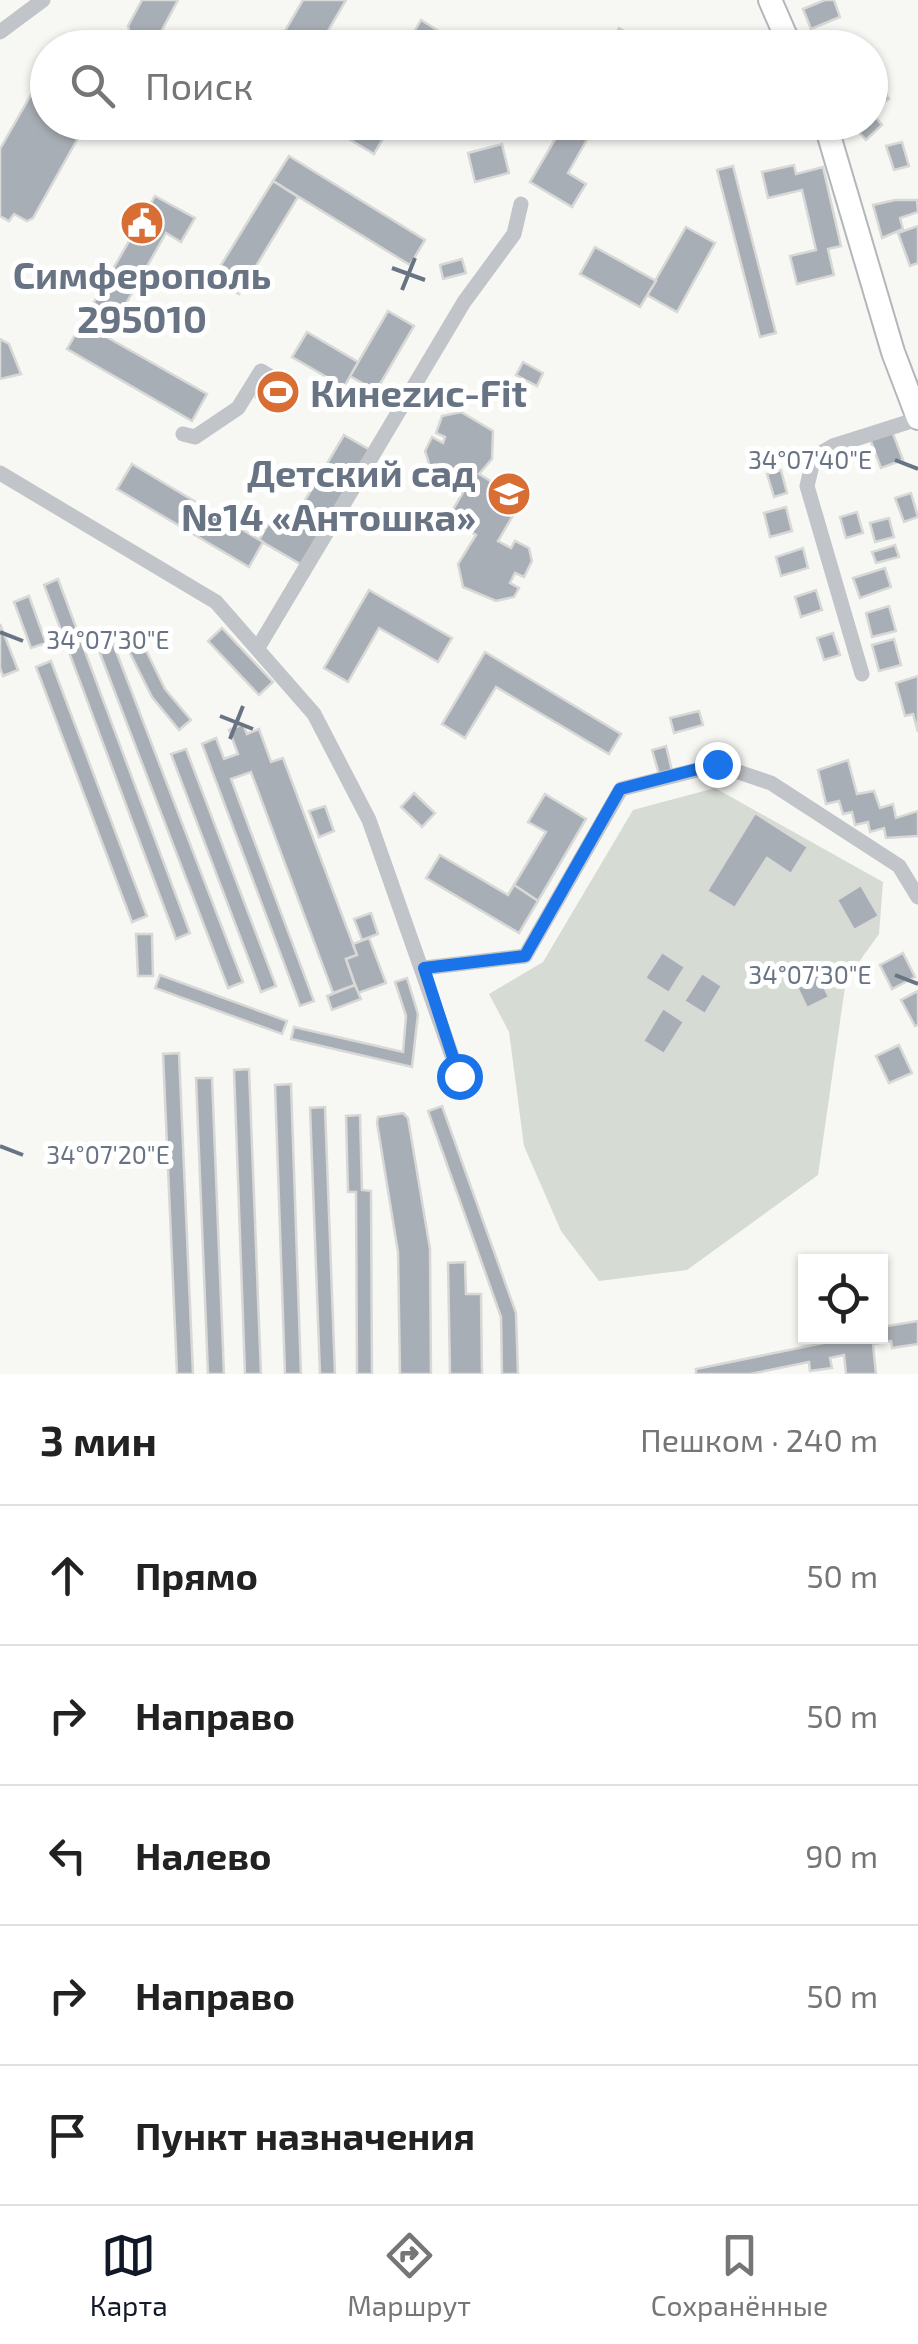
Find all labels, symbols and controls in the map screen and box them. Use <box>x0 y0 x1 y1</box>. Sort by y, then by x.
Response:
search box <box>30 30 888 140</box>
icon: search <box>65 58 120 113</box>
text: Поиск <box>145 62 254 108</box>
public building icon: Симферополь 295010 <box>119 200 165 246</box>
place label: Симферополь 295010 <box>13 251 271 341</box>
sports icon: Кинеzис-Fit <box>255 369 301 415</box>
place label: Кинеzис-Fit <box>310 369 527 415</box>
text: 34°07'40"E <box>748 444 872 474</box>
place label: Детский сад №14 «Антошка» <box>181 449 476 539</box>
school or university icon: Детский сад №14 «Антошка» <box>486 471 532 517</box>
text: 34°07'30"E <box>46 624 170 654</box>
route end <box>695 742 741 788</box>
text: 34°07'30"E <box>748 959 872 989</box>
route start <box>437 1054 483 1100</box>
text: 34°07'20"E <box>46 1139 170 1169</box>
map controls <box>798 1254 888 1344</box>
button: locate <box>798 1254 888 1344</box>
text: 3 мин <box>40 1414 157 1464</box>
text: Пешком · 240 m <box>640 1420 878 1458</box>
icon: ahead <box>40 1548 95 1603</box>
text: Прямо <box>135 1552 258 1598</box>
text: 50 m <box>806 1556 878 1594</box>
icon: right <box>40 1688 95 1743</box>
text: Направо <box>135 1692 295 1738</box>
text: 50 m <box>806 1696 878 1734</box>
icon: left <box>40 1828 95 1883</box>
text: Налево <box>135 1832 271 1878</box>
text: 90 m <box>805 1836 878 1874</box>
icon: right <box>40 1968 95 2023</box>
text: Направо <box>135 1972 295 2018</box>
text: 50 m <box>806 1976 878 2014</box>
icon: arrive <box>40 2108 95 2163</box>
text: Пункт назначения <box>135 2112 475 2158</box>
tab: Карта <box>90 2228 168 2322</box>
tab: Маршрут <box>347 2228 471 2322</box>
tab: Сохранённые <box>651 2228 828 2322</box>

